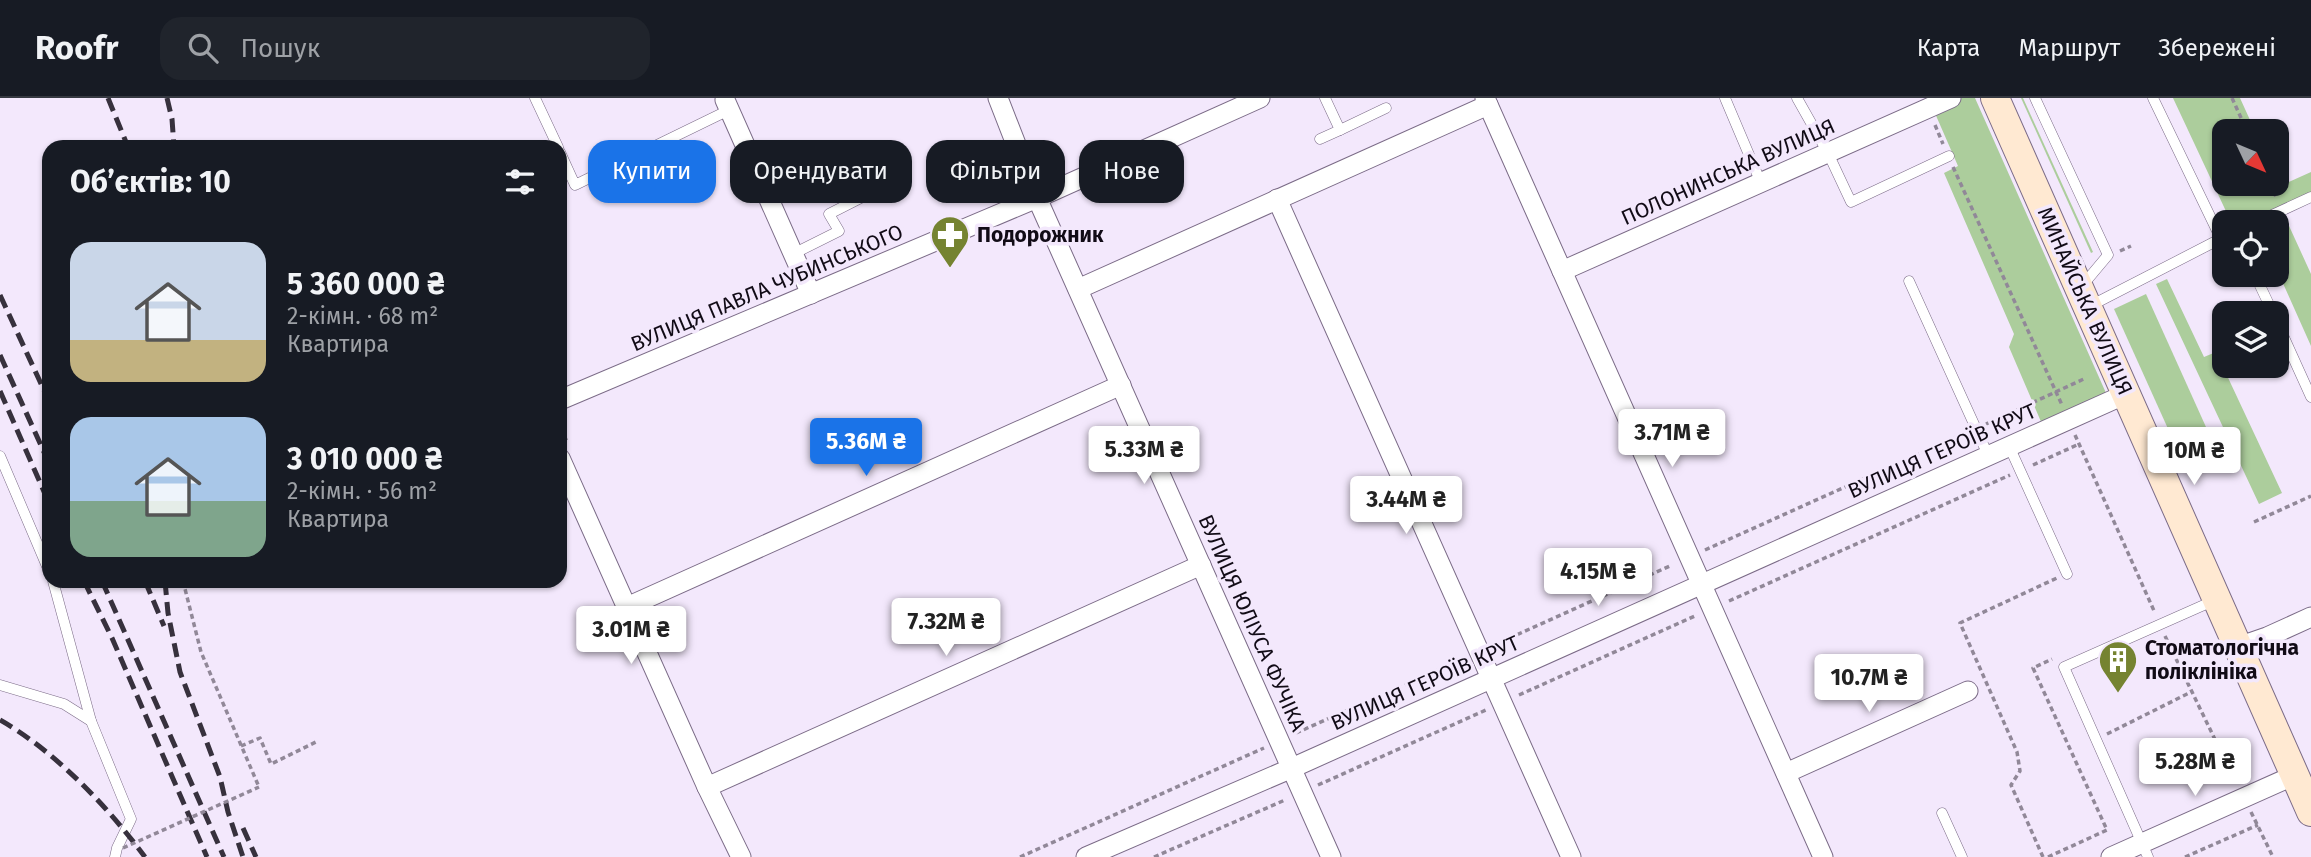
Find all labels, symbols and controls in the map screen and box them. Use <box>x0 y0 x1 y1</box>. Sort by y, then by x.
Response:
search box <box>160 17 650 80</box>
text: Roofr <box>35 28 118 68</box>
icon: search <box>184 29 222 67</box>
text: Пошук <box>240 33 320 64</box>
text: Карта <box>1917 34 1980 62</box>
text: Маршрут <box>2018 34 2120 62</box>
text: Збережені <box>2158 34 2276 62</box>
street label: ПОЛОНИНСЬКА ВУЛИЦЯ <box>1617 113 1839 231</box>
north arrow <box>2212 119 2289 196</box>
map controls <box>2212 119 2289 378</box>
chip: Купити <box>588 140 716 203</box>
chip: Орендувати <box>730 140 912 203</box>
chip: Фільтри <box>926 140 1065 203</box>
chip: Нове <box>1079 140 1184 203</box>
icon: filters <box>501 163 539 201</box>
text: Об’єктів: 10 <box>70 164 231 200</box>
street label: МИНАЙСЬКА ВУЛИЦЯ <box>2032 203 2138 399</box>
button: locate <box>2212 210 2289 287</box>
pharmacy icon: Подорожник <box>929 214 971 269</box>
street label: ВУЛИЦЯ ПАВЛА ЧУБИНСЬКОГО <box>627 219 907 357</box>
place label: Подорожник <box>977 222 1104 248</box>
text: 5 360 000 ₴ <box>287 266 444 302</box>
icon: home <box>126 270 210 354</box>
button: layers <box>2212 301 2289 378</box>
text: 2-кімн. · 68 m² <box>287 302 438 330</box>
text: Квартира <box>287 330 389 358</box>
street label: ВУЛИЦЯ ГЕРОЇВ КРУТ <box>1844 398 2040 504</box>
pin: 3.71M ₴ <box>1607 410 1737 469</box>
pin: 5.36M ₴ <box>801 418 931 478</box>
text: 3.71M ₴ <box>1634 418 1710 446</box>
pin: 5.33M ₴ <box>1079 426 1209 486</box>
text: 5.36M ₴ <box>826 427 906 455</box>
pin: 10M ₴ <box>2145 428 2243 487</box>
text: 5.33M ₴ <box>1105 435 1183 463</box>
text: 10M ₴ <box>2164 436 2224 464</box>
text: 3 010 000 ₴ <box>287 441 442 477</box>
icon: home <box>126 445 210 529</box>
pin: 3.44M ₴ <box>1341 476 1471 536</box>
text: 2-кімн. · 56 m² <box>287 477 437 505</box>
text: 3.44M ₴ <box>1366 485 1446 513</box>
text: Квартира <box>287 505 389 533</box>
street label: ВУЛИЦЯ ЮЛІУСА ФУЧІКА <box>1192 511 1312 735</box>
pin: 4.15M ₴ <box>1533 548 1663 608</box>
text: 4.15M ₴ <box>1560 557 1636 585</box>
pin: 7.32M ₴ <box>881 598 1011 658</box>
pin: 3.01M ₴ <box>566 606 696 666</box>
text: 7.32M ₴ <box>907 607 985 635</box>
text: 3.01M ₴ <box>592 615 670 643</box>
street label: ВУЛИЦЯ ГЕРОЇВ КРУТ <box>1327 630 1523 736</box>
place label: Стоматологічна поліклініка <box>2145 635 2299 685</box>
building icon: Стоматологічна поліклініка <box>2097 639 2139 694</box>
pin: 10.7M ₴ <box>1804 654 1934 714</box>
text: 10.7M ₴ <box>1830 663 1908 691</box>
pin: 5.28M ₴ <box>2130 738 2260 798</box>
text: 5.28M ₴ <box>2155 747 2235 775</box>

